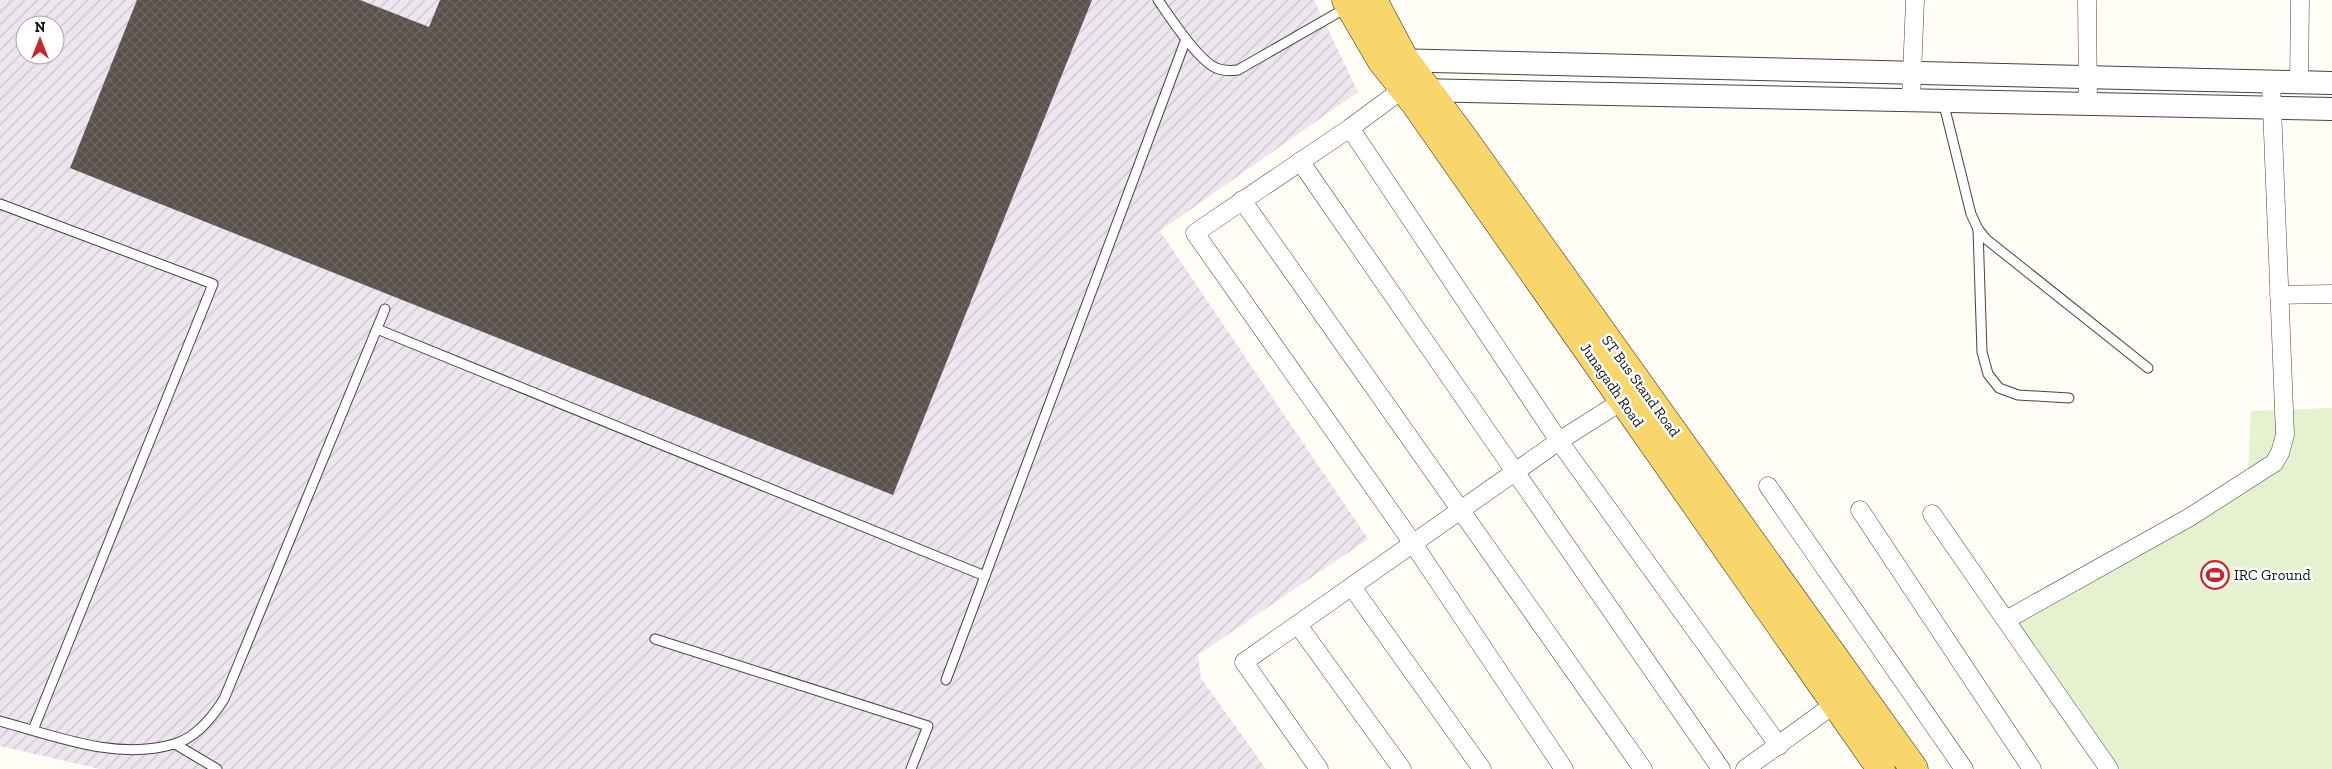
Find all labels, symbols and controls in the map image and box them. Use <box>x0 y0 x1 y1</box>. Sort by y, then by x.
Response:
north arrow <box>15 15 65 65</box>
text: N <box>35 19 46 36</box>
street label: ST Bus Stand Road <box>1598 332 1684 441</box>
street label: Junagadh Road <box>1576 340 1648 431</box>
sports icon: IRC Ground <box>2200 560 2230 590</box>
place label: IRC Ground <box>2234 566 2311 584</box>

